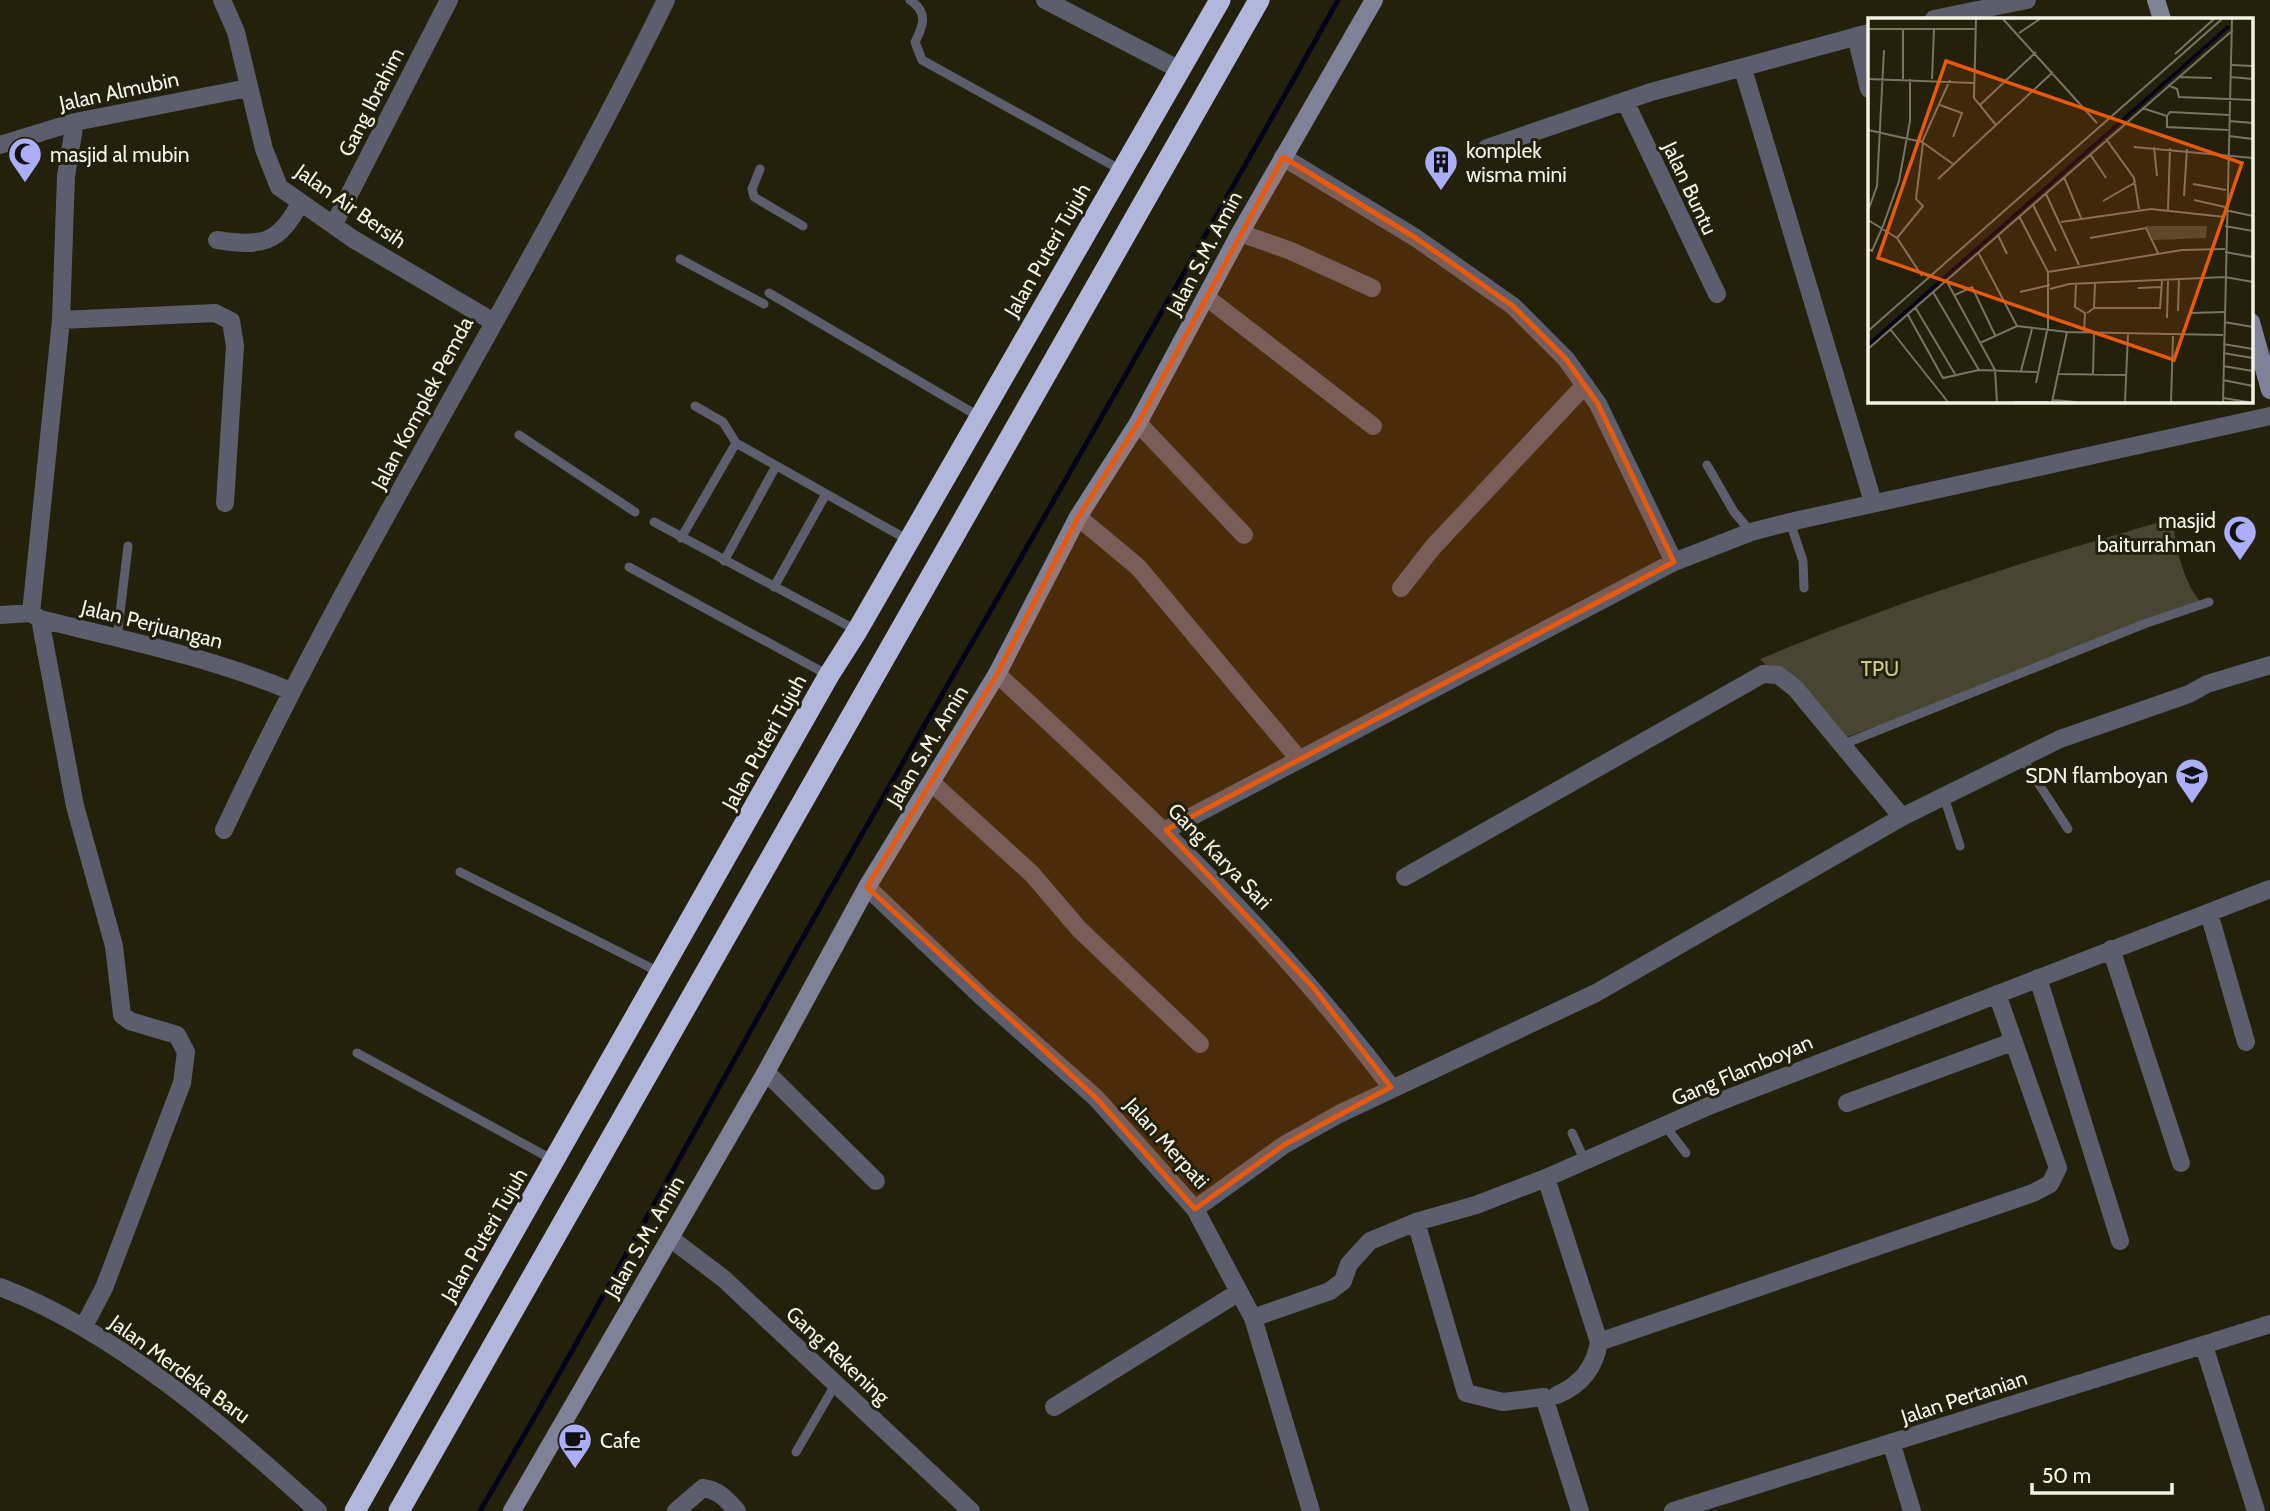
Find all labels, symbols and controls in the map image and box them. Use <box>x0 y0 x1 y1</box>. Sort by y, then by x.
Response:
inset map <box>1868 18 2252 402</box>
street label: Gang Ibrahim <box>333 43 409 161</box>
street label: Jalan Almubin <box>56 66 181 116</box>
mosque icon: masjid al mubin <box>6 135 44 184</box>
street label: Jalan Buntu <box>1657 137 1722 239</box>
place label: komplek wisma mini <box>1466 138 1567 187</box>
place label: masjid al mubin <box>50 142 190 168</box>
building icon: komplek wisma mini <box>1422 143 1460 192</box>
street label: Jalan Air Bersih <box>290 158 411 254</box>
street label: Jalan Puteri Tujuh <box>998 179 1096 323</box>
street label: Jalan S.M. Amin <box>1160 187 1247 320</box>
street label: Jalan Komplek Pemda <box>365 312 478 494</box>
place label: masjid baiturrahman <box>2097 508 2216 557</box>
mosque icon: masjid baiturrahman <box>2221 513 2259 562</box>
street label: Jalan Perjuangan <box>77 594 226 655</box>
park label: TPU <box>1861 656 1899 681</box>
street label: Jalan Puteri Tujuh <box>716 670 812 815</box>
street label: Jalan S.M. Amin <box>880 681 973 812</box>
school or university icon: SDN flamboyan <box>2173 756 2211 805</box>
place label: SDN flamboyan <box>2025 763 2168 788</box>
street label: Gang Karya Sari <box>1163 798 1277 914</box>
street label: Gang Flamboyan <box>1668 1029 1816 1111</box>
street label: Jalan Merpati <box>1119 1092 1214 1194</box>
street label: Jalan Puteri Tujuh <box>435 1164 533 1308</box>
street label: Jalan S.M. Amin <box>598 1171 689 1303</box>
street label: Gang Rekening <box>781 1301 895 1410</box>
street label: Jalan Merdeka Baru <box>104 1309 255 1428</box>
street label: Jalan Pertanian <box>1897 1365 2030 1429</box>
cafe icon: Cafe <box>556 1421 594 1470</box>
place label: Cafe <box>600 1428 641 1453</box>
scale bar <box>2032 1452 2172 1496</box>
text: 50 m <box>2042 1463 2091 1488</box>

